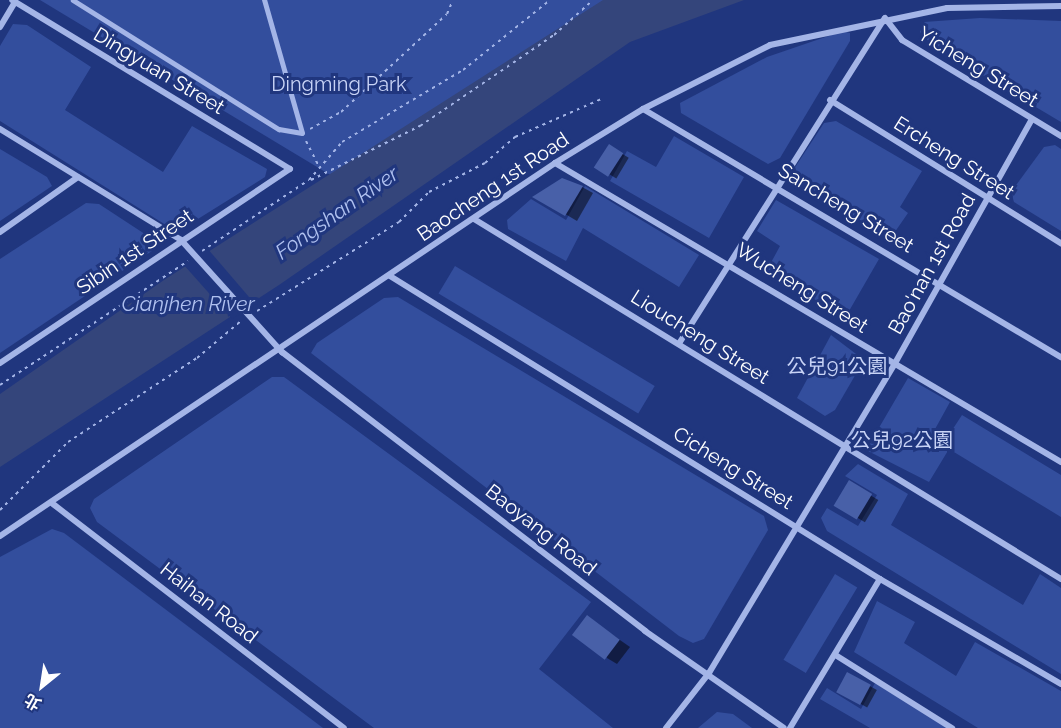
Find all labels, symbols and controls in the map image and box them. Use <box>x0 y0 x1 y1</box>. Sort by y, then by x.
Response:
street label: Dingyuan Street <box>89 22 229 120</box>
street label: Yicheng Street <box>913 22 1043 112</box>
park label: Dingming Park <box>271 72 407 96</box>
street label: Ercheng Street <box>889 111 1019 205</box>
street label: Baocheng 1st Road <box>413 127 573 247</box>
street label: Sancheng Street <box>774 158 918 258</box>
water label: Fongshan River <box>270 161 404 265</box>
street label: Bao'nan 1st Road <box>883 190 981 338</box>
street label: Sibin 1st Street <box>72 204 198 300</box>
street label: Wucheng Street <box>732 238 872 338</box>
street label: Lioucheng Street <box>626 285 774 389</box>
water label: Cianjhen River <box>121 291 255 317</box>
park label: 公兒91公園 <box>787 354 887 378</box>
street label: Cicheng Street <box>669 422 797 514</box>
park label: 公兒92公園 <box>851 428 953 452</box>
street label: Baoyang Road <box>481 479 601 581</box>
street label: Haihan Road <box>155 557 263 649</box>
north arrow <box>12 656 72 716</box>
text: 北 <box>21 690 44 714</box>

